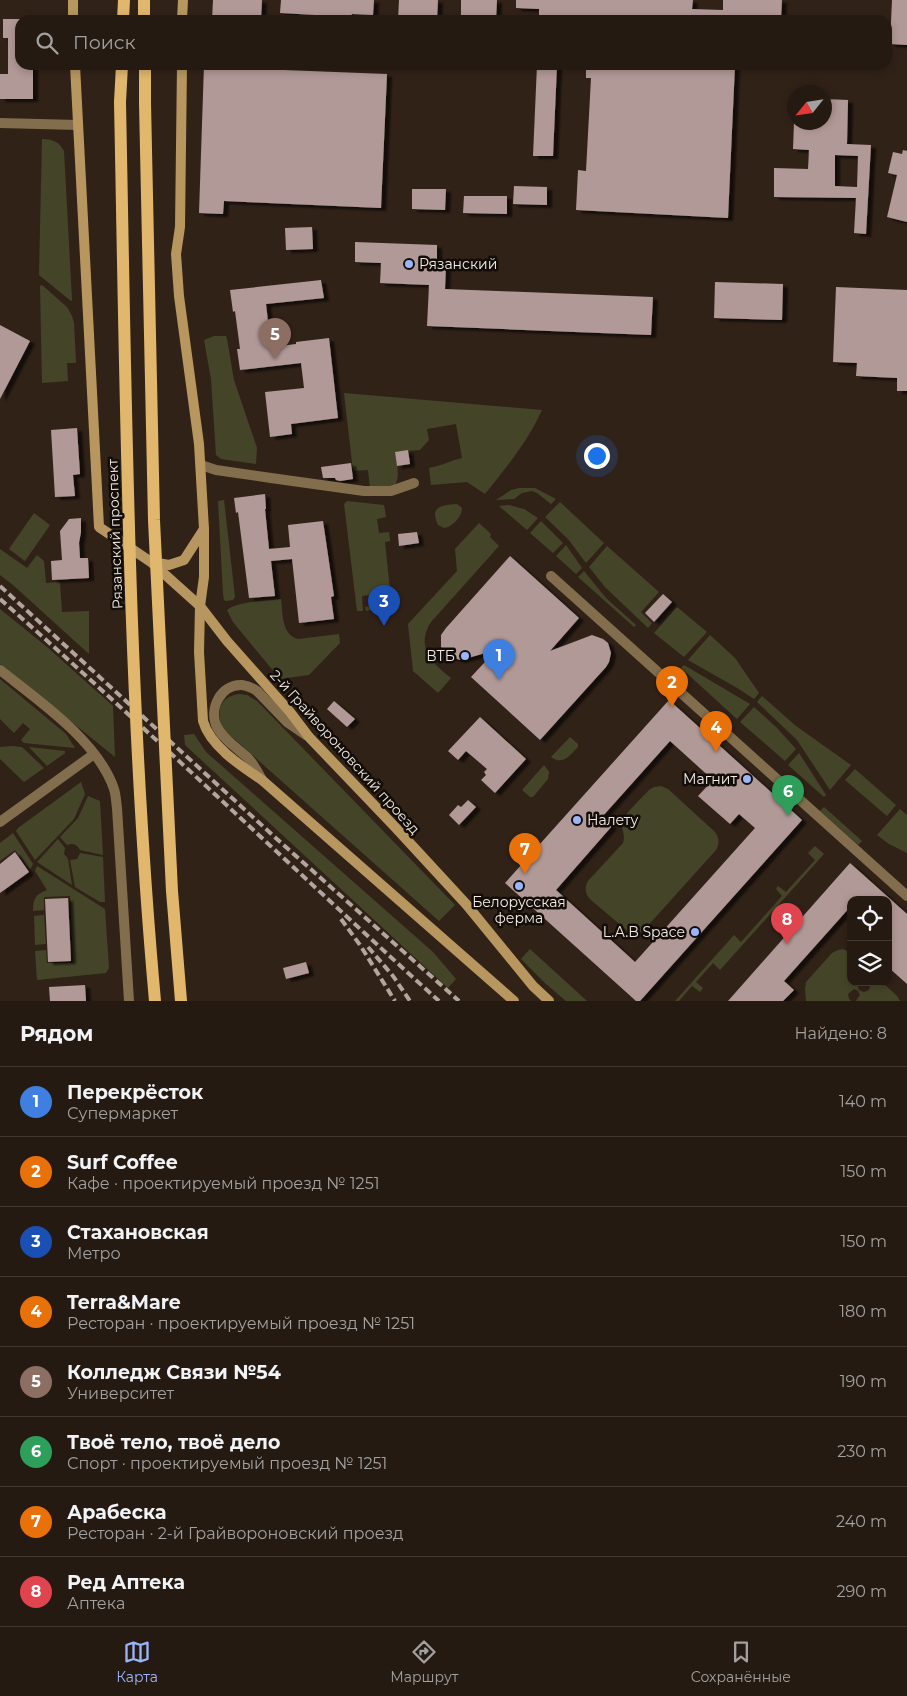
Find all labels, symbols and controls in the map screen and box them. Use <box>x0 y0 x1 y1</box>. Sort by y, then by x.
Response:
search box <box>15 15 892 70</box>
icon: search <box>33 29 61 57</box>
text: Поиск <box>73 31 136 54</box>
north arrow <box>787 85 832 130</box>
place label: Рязанский <box>419 255 497 273</box>
marker: Рязанский <box>403 258 415 270</box>
pin: 5 <box>259 318 291 359</box>
your location <box>584 443 610 469</box>
street label: Рязанский проспект <box>103 458 127 610</box>
pin: 3 <box>368 585 400 626</box>
pin: 1 <box>483 639 515 680</box>
place label: ВТБ <box>426 647 455 665</box>
marker: ВТБ <box>459 650 471 662</box>
street label: 2-й Грайвороновский проезд <box>266 666 424 838</box>
pin: 2 <box>656 666 688 707</box>
pin: 4 <box>700 711 732 752</box>
place label: Магнит <box>683 770 737 788</box>
marker: Магнит <box>741 773 753 785</box>
pin: 6 <box>772 775 804 816</box>
place label: Налету <box>587 811 638 829</box>
marker: Налету <box>571 814 583 826</box>
pin: 7 <box>509 833 541 874</box>
marker: Белорусская ферма <box>513 880 525 892</box>
place label: Белорусская ферма <box>472 893 566 927</box>
map controls <box>847 896 892 986</box>
button: locate <box>847 896 892 941</box>
pin: 8 <box>771 903 803 944</box>
place label: L.A.B Space <box>603 923 685 941</box>
marker: L.A.B Space <box>689 926 701 938</box>
button: layers <box>847 941 892 986</box>
text: Рядом <box>20 1021 93 1046</box>
text: Найдено: 8 <box>794 1024 887 1043</box>
text: Перекрёсток <box>67 1081 203 1104</box>
text: 1 <box>33 1092 39 1111</box>
text: 140 m <box>839 1092 887 1111</box>
text: Супермаркет <box>67 1104 178 1123</box>
text: Surf Coffee <box>67 1151 178 1174</box>
text: 2 <box>31 1162 41 1181</box>
text: 150 m <box>840 1162 887 1181</box>
text: Кафе · проектируемый проезд № 1251 <box>67 1174 379 1193</box>
text: Стахановская <box>67 1221 209 1244</box>
text: 3 <box>31 1232 41 1251</box>
text: 150 m <box>840 1232 887 1251</box>
text: Метро <box>67 1244 121 1263</box>
text: Terra&Mare <box>67 1291 181 1314</box>
text: 4 <box>30 1302 42 1321</box>
text: 180 m <box>839 1302 887 1321</box>
text: Ресторан · проектируемый проезд № 1251 <box>67 1314 415 1333</box>
text: Колледж Связи №54 <box>67 1361 281 1384</box>
text: 5 <box>31 1372 41 1391</box>
text: 190 m <box>840 1372 887 1391</box>
text: Университет <box>67 1384 174 1403</box>
text: Твоё тело, твоё дело <box>67 1431 280 1454</box>
text: 6 <box>31 1442 41 1461</box>
text: 230 m <box>837 1442 887 1461</box>
text: Спорт · проектируемый проезд № 1251 <box>67 1454 387 1473</box>
text: Арабеска <box>67 1501 166 1524</box>
text: 7 <box>31 1512 41 1531</box>
text: 240 m <box>836 1512 887 1531</box>
text: Ресторан · 2-й Грайвороновский проезд <box>67 1524 404 1543</box>
text: Ред Аптека <box>67 1571 185 1594</box>
text: 8 <box>31 1582 41 1601</box>
text: 290 m <box>836 1582 887 1601</box>
text: Аптека <box>67 1594 125 1613</box>
tab: Карта <box>116 1638 158 1686</box>
tab: Маршрут <box>390 1638 458 1686</box>
tab: Сохранённые <box>691 1638 791 1686</box>

